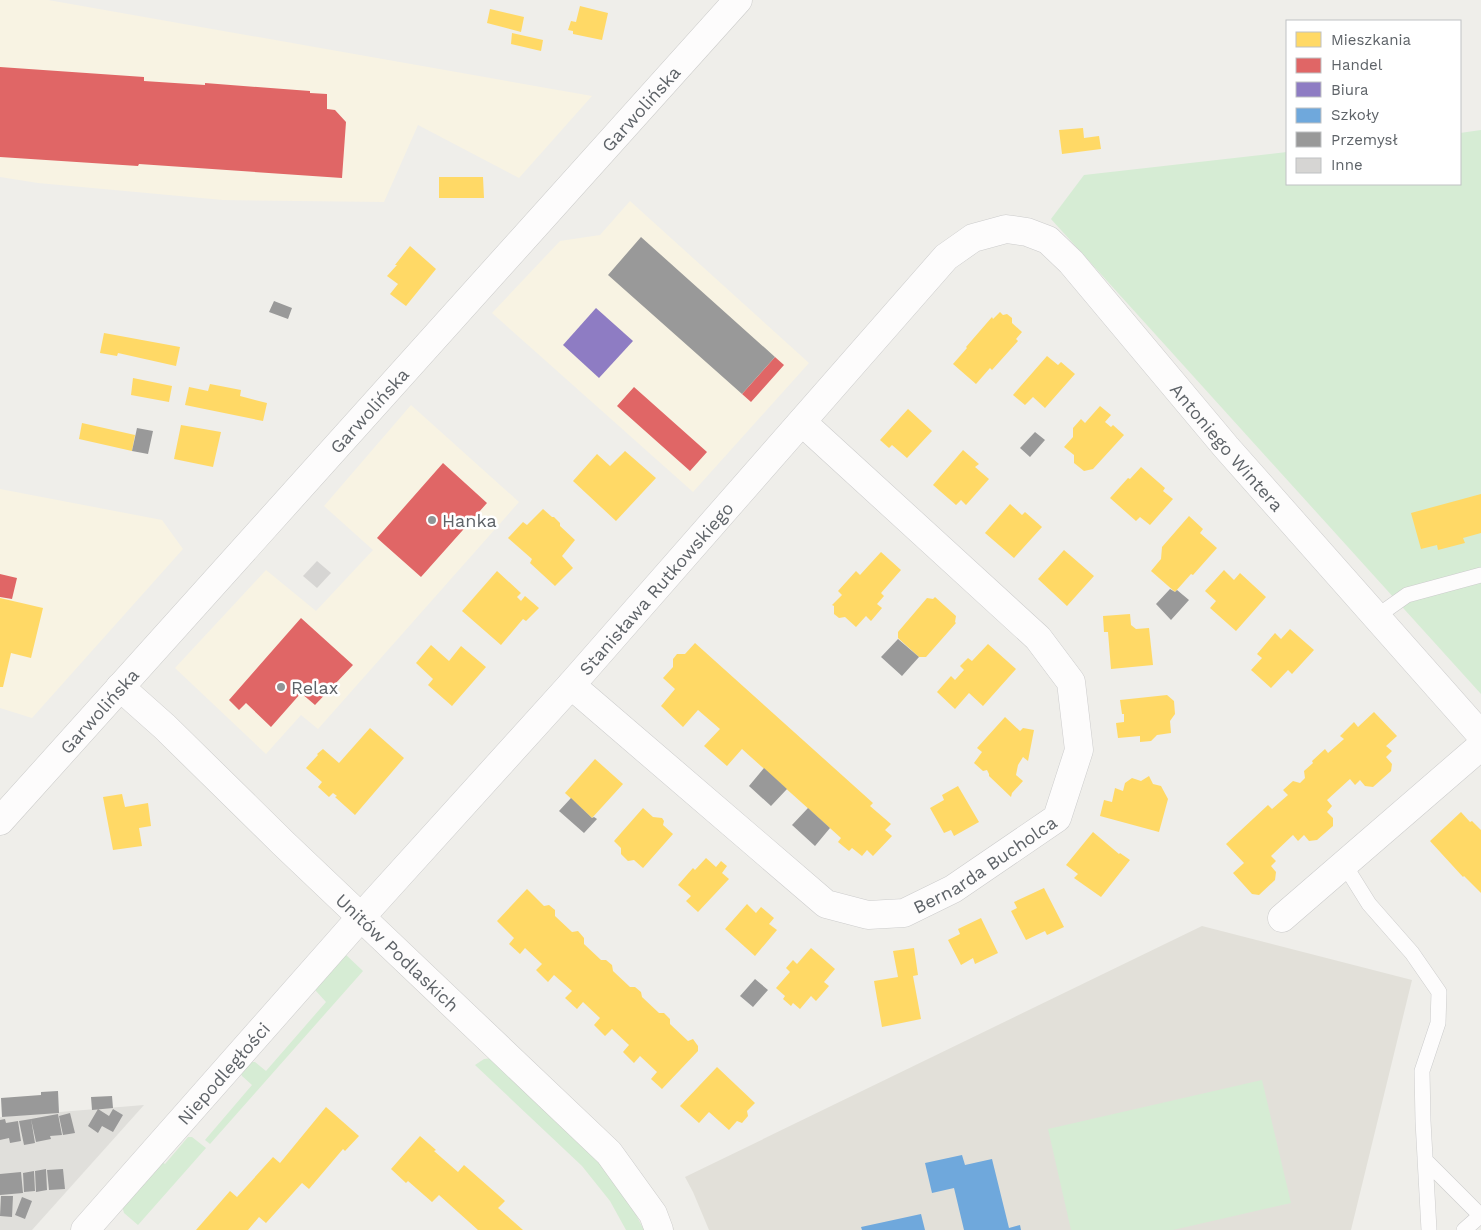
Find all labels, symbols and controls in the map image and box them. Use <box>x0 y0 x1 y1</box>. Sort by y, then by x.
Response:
legend <box>1286 20 1461 185</box>
text: Mieszkania <box>1331 31 1411 49</box>
text: Handel <box>1331 56 1383 74</box>
street label: Garwolińska <box>597 62 684 155</box>
text: Biura <box>1331 81 1369 99</box>
text: Szkoły <box>1331 106 1379 124</box>
text: Przemysł <box>1331 131 1398 149</box>
text: Inne <box>1331 156 1363 174</box>
street label: Garwolińska <box>325 364 413 457</box>
street label: Antoniego Wintera <box>1166 379 1288 515</box>
street label: Stanisława Rutkowskiego <box>574 497 737 679</box>
place label: Hanka <box>442 510 497 531</box>
marker: Hanka <box>426 514 438 526</box>
street label: Garwolińska <box>55 664 143 758</box>
place label: Relax <box>291 677 338 698</box>
marker: Relax <box>275 681 287 693</box>
street label: Bernarda Bucholca <box>910 811 1060 917</box>
street label: Unitów Podlaskich <box>332 889 464 1015</box>
street label: Niepodległości <box>173 1018 274 1129</box>

